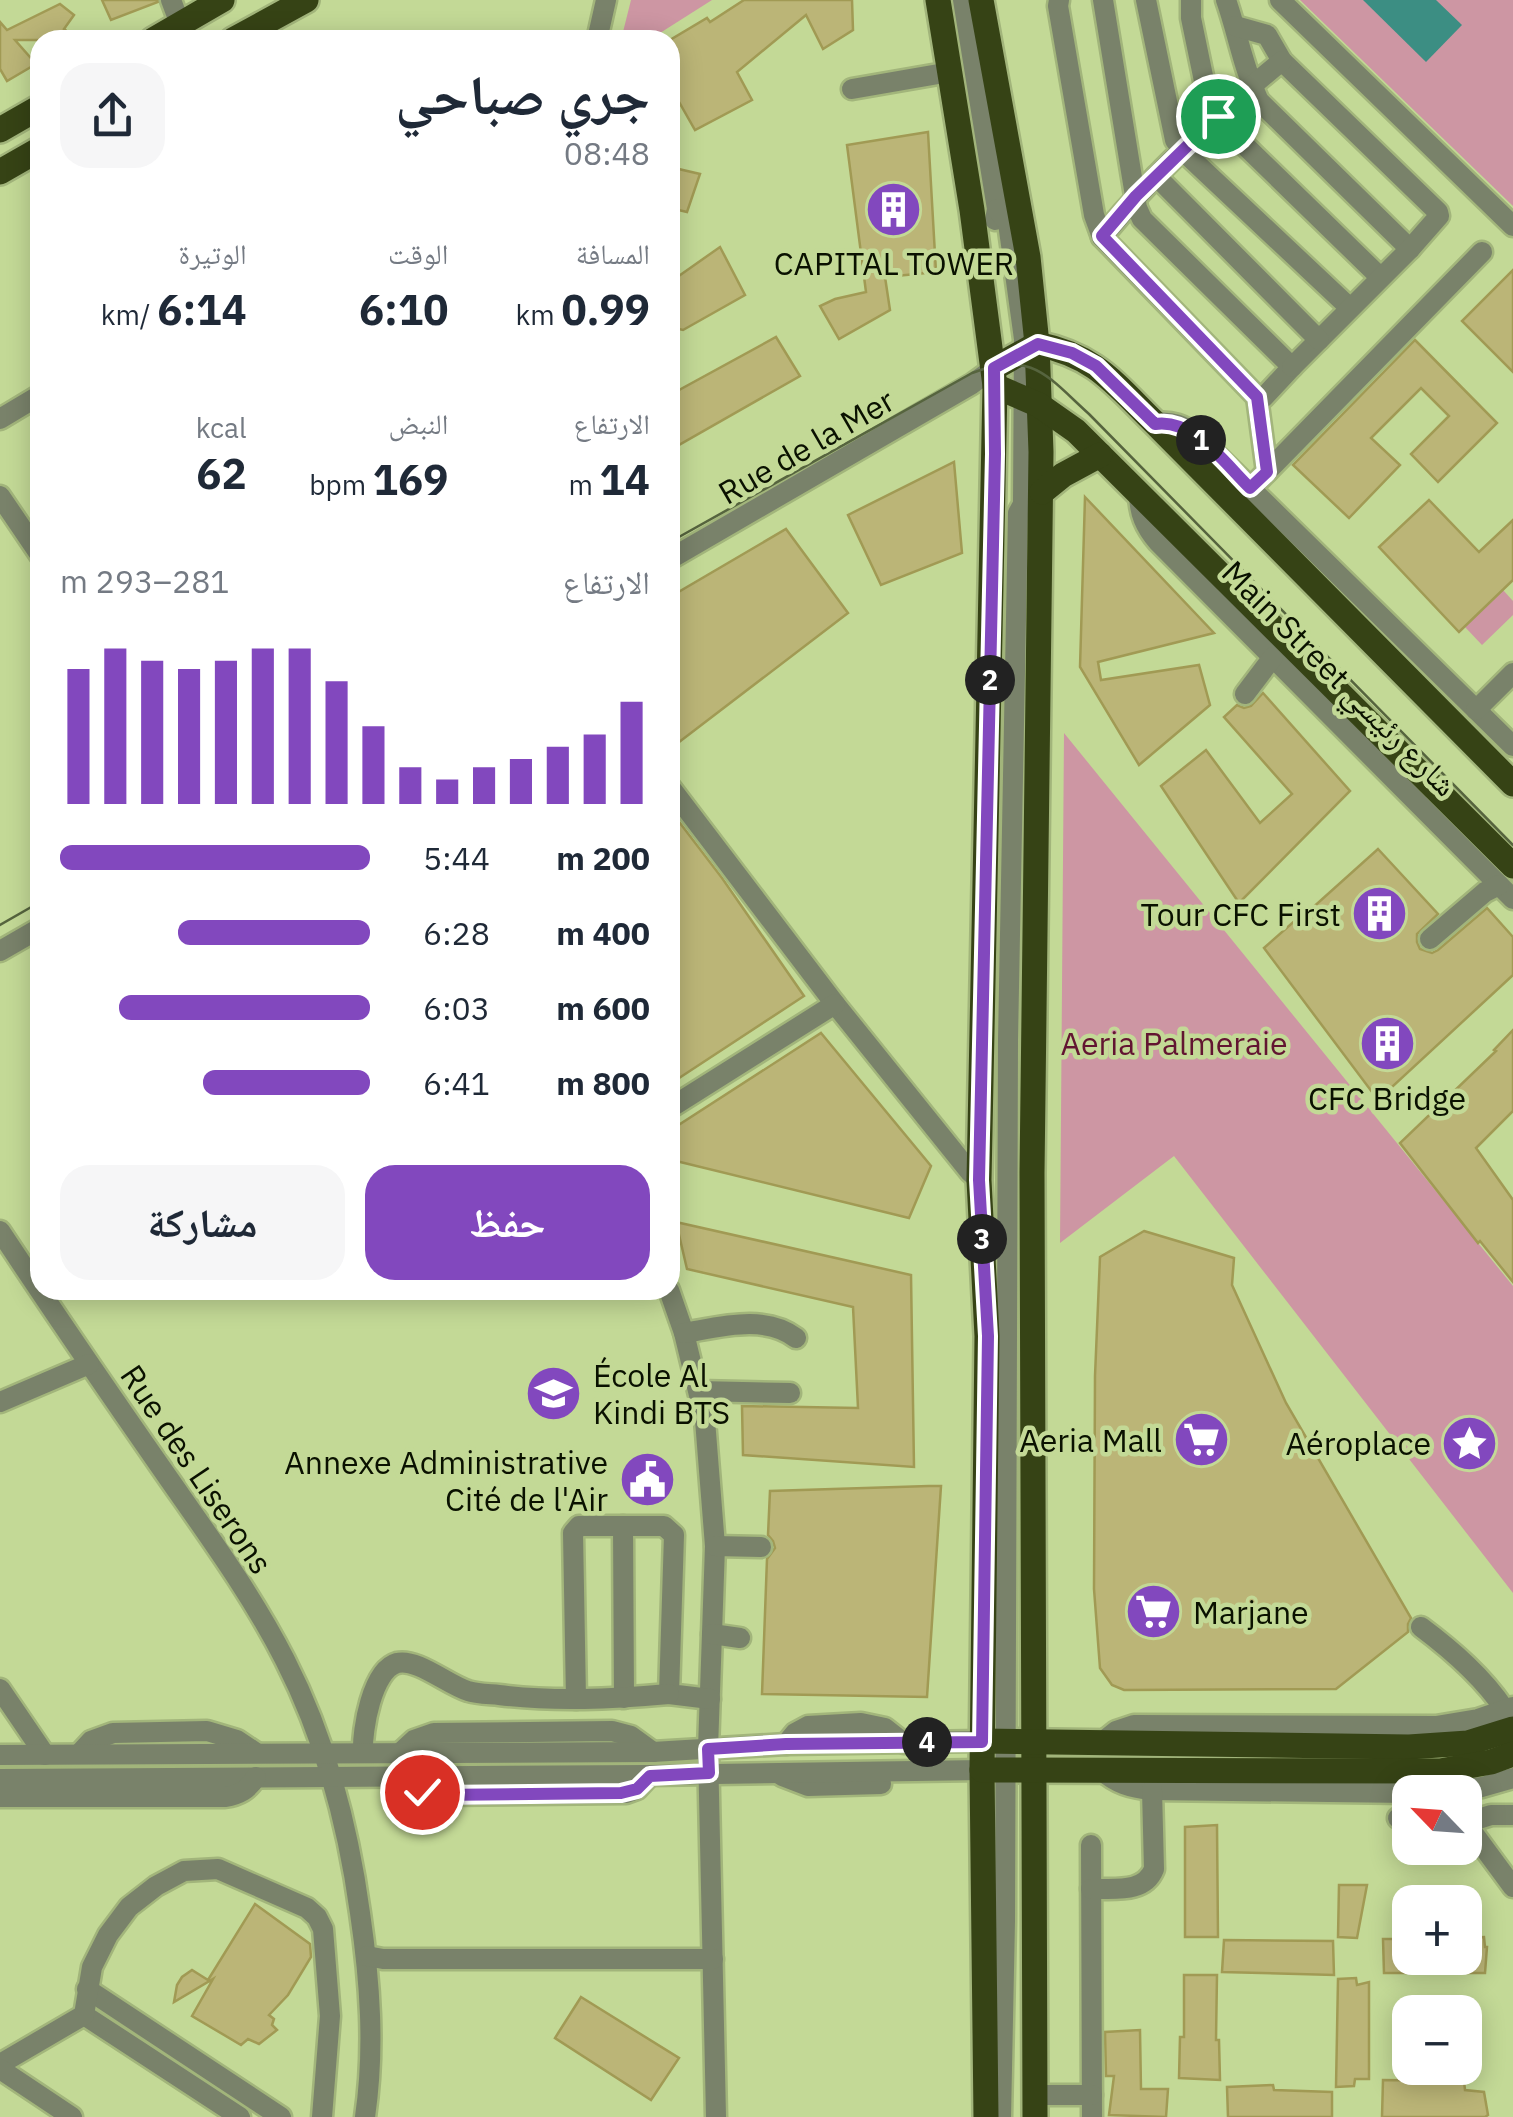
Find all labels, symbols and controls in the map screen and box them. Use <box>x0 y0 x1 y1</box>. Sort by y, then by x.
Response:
text: جري صباحي <box>395 59 650 130</box>
button: share <box>60 63 165 168</box>
pin <box>1176 74 1261 159</box>
icon: arrive <box>1191 89 1246 144</box>
text: 08:48 <box>564 132 650 174</box>
building icon: CAPITAL TOWER <box>864 179 924 239</box>
text: الوتيرة <box>179 235 247 272</box>
text: الوقت <box>388 235 448 272</box>
text: المسافة <box>576 235 650 272</box>
place label: CAPITAL TOWER <box>774 242 1014 284</box>
text: 6:14 <box>157 282 247 337</box>
text: 6:10 <box>359 282 448 337</box>
text: 0.99 <box>561 282 650 337</box>
text: /km <box>101 296 157 333</box>
text: km <box>516 296 561 333</box>
street label: Rue de la Mer <box>711 379 902 513</box>
text: النبض <box>389 405 448 442</box>
text: الارتفاع <box>574 405 650 442</box>
text: kcal <box>196 409 247 446</box>
pin: 1 <box>1176 415 1226 465</box>
text: 1 <box>1193 421 1209 458</box>
text: 62 <box>196 446 247 501</box>
text: 169 <box>373 452 448 507</box>
text: 14 <box>600 452 650 507</box>
text: bpm <box>309 466 373 503</box>
text: m <box>569 466 600 503</box>
street label: Main Street شارع رئيسي <box>1210 551 1467 808</box>
text: 281–293 m <box>60 560 230 602</box>
text: الارتفاع <box>563 561 650 603</box>
pin: 2 <box>965 655 1015 705</box>
text: 2 <box>982 661 998 698</box>
text: 5:44 <box>423 837 490 879</box>
text: 200 m <box>556 837 650 879</box>
building icon: Tour CFC First <box>1350 884 1410 944</box>
place label: Tour CFC First <box>1141 893 1341 935</box>
text: 6:28 <box>423 912 490 954</box>
text: 400 m <box>556 912 650 954</box>
text: 6:03 <box>423 987 490 1029</box>
text: 600 m <box>556 987 650 1029</box>
building icon: CFC Bridge <box>1357 1014 1417 1074</box>
park label: Aeria Palmeraie <box>1060 1022 1288 1064</box>
text: 6:41 <box>423 1062 490 1104</box>
text: 800 m <box>556 1062 650 1104</box>
place label: CFC Bridge <box>1308 1077 1466 1119</box>
button: مشاركة <box>60 1165 345 1280</box>
button: حفظ <box>365 1165 650 1280</box>
pin: 3 <box>957 1214 1007 1264</box>
text: 3 <box>974 1220 990 1257</box>
place label: École Al Kindi BTS <box>593 1354 730 1433</box>
street label: Rue des Liserons <box>112 1356 282 1582</box>
school or university icon: École Al Kindi BTS <box>524 1363 584 1423</box>
supermarket icon: Aeria Mall <box>1171 1410 1231 1470</box>
place icon: Aéroplace <box>1440 1413 1500 1473</box>
place label: Aeria Mall <box>1019 1419 1162 1461</box>
place label: Aéroplace <box>1286 1422 1431 1464</box>
place label: Annexe Administrative Cité de l'Air <box>284 1441 608 1520</box>
public building icon: Annexe Administrative Cité de l'Air <box>617 1450 677 1510</box>
supermarket icon: Marjane <box>1124 1582 1184 1642</box>
place label: Marjane <box>1193 1591 1309 1633</box>
pin: 4 <box>902 1717 952 1767</box>
text: 4 <box>919 1723 935 1760</box>
pin <box>380 1750 465 1835</box>
icon: check <box>395 1765 450 1820</box>
north arrow <box>1392 1775 1482 1865</box>
map controls <box>1392 1775 1482 2085</box>
button: + <box>1392 1885 1482 1975</box>
button: − <box>1392 1995 1482 2085</box>

